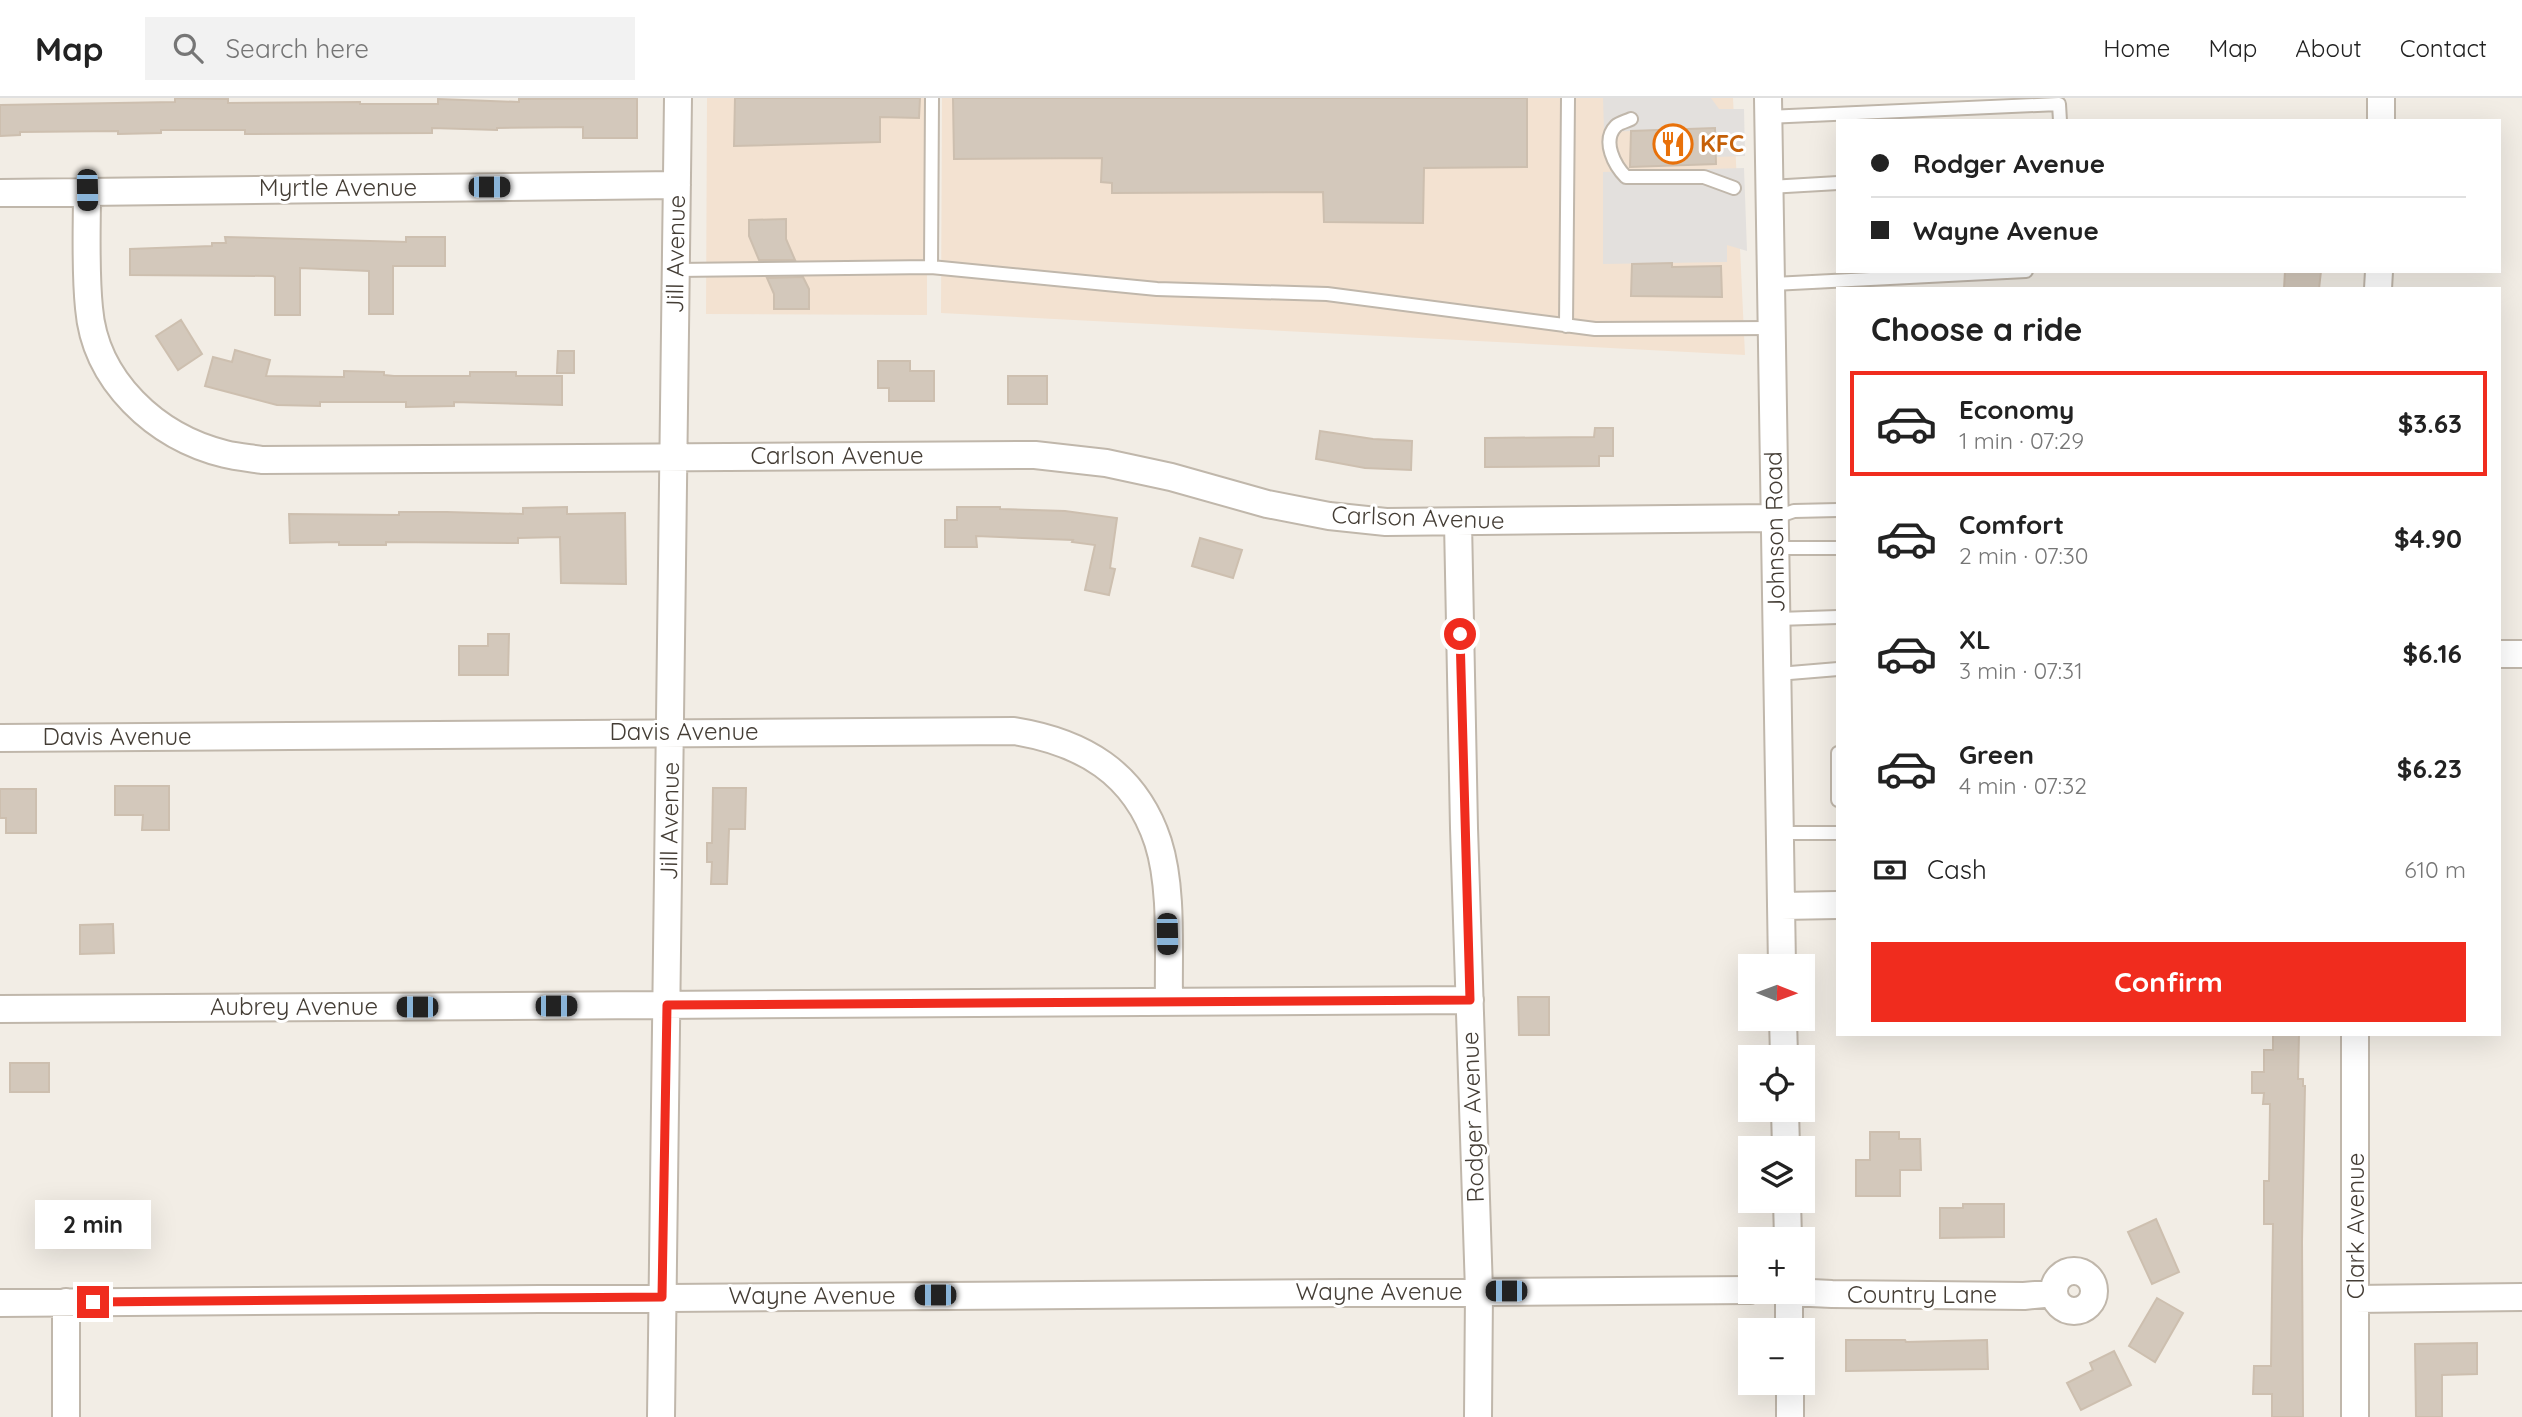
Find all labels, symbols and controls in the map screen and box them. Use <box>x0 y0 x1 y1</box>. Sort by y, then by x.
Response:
search box <box>145 17 635 80</box>
text: Map <box>35 28 103 69</box>
icon: search <box>169 29 207 67</box>
text: Search here <box>225 32 369 65</box>
text: Home <box>2103 33 2170 63</box>
text: Map <box>2208 33 2257 63</box>
text: About <box>2295 33 2362 63</box>
text: Contact <box>2400 33 2487 63</box>
restaurant icon: KFC <box>1652 123 1694 165</box>
place label: KFC <box>1700 128 1744 158</box>
text: Rodger Avenue <box>1913 147 2105 180</box>
car <box>77 169 98 211</box>
street label: Myrtle Avenue <box>259 172 417 202</box>
car <box>469 177 511 198</box>
street label: Jill Avenue <box>659 194 691 314</box>
text: Wayne Avenue <box>1913 214 2099 247</box>
text: Choose a ride <box>1871 309 2083 349</box>
icon: car <box>1875 392 1938 455</box>
text: Economy <box>1959 393 2074 426</box>
text: $3.63 <box>2398 407 2462 440</box>
text: 1 min · 07:29 <box>1959 426 2084 455</box>
street label: Carlson Avenue <box>750 440 924 470</box>
street label: Johnson Road <box>1758 451 1790 613</box>
street label: Carlson Avenue <box>1331 499 1505 535</box>
icon: car <box>1875 507 1938 570</box>
text: Comfort <box>1959 508 2064 541</box>
text: $4.90 <box>2394 522 2462 555</box>
text: 2 min · 07:30 <box>1959 541 2089 570</box>
route start <box>1444 618 1476 650</box>
icon: car <box>1875 622 1938 685</box>
text: XL <box>1959 623 1991 656</box>
text: $6.16 <box>2402 637 2462 670</box>
text: 3 min · 07:31 <box>1959 656 2083 685</box>
street label: Davis Avenue <box>609 716 759 746</box>
street label: Davis Avenue <box>42 721 192 751</box>
icon: car <box>1875 737 1938 800</box>
text: Green <box>1959 738 2034 771</box>
text: $6.23 <box>2397 752 2462 785</box>
street label: Jill Avenue <box>653 761 685 881</box>
text: 4 min · 07:32 <box>1959 771 2087 800</box>
icon: cash <box>1871 851 1909 889</box>
text: Cash <box>1927 853 1987 886</box>
text: 610 m <box>2404 855 2466 884</box>
car <box>1157 913 1178 955</box>
button: Confirm <box>1871 942 2466 1022</box>
north arrow <box>1738 954 1815 1031</box>
map controls <box>1738 954 1815 1395</box>
street label: Aubrey Avenue <box>210 991 378 1021</box>
car <box>536 996 578 1017</box>
car <box>397 997 439 1018</box>
street label: Rodger Avenue <box>1454 1031 1490 1203</box>
button: locate <box>1738 1045 1815 1122</box>
button: layers <box>1738 1136 1815 1213</box>
street label: Clark Avenue <box>2340 1153 2370 1299</box>
callout: 2 min <box>35 1200 151 1250</box>
text: 2 min <box>63 1210 123 1239</box>
button: + <box>1738 1227 1815 1304</box>
street label: Wayne Avenue <box>1295 1276 1463 1306</box>
street label: Country Lane <box>1847 1279 1997 1309</box>
street label: Wayne Avenue <box>728 1280 896 1310</box>
car <box>1486 1281 1528 1302</box>
car <box>915 1285 957 1306</box>
route end <box>77 1286 109 1318</box>
button: − <box>1738 1318 1815 1395</box>

